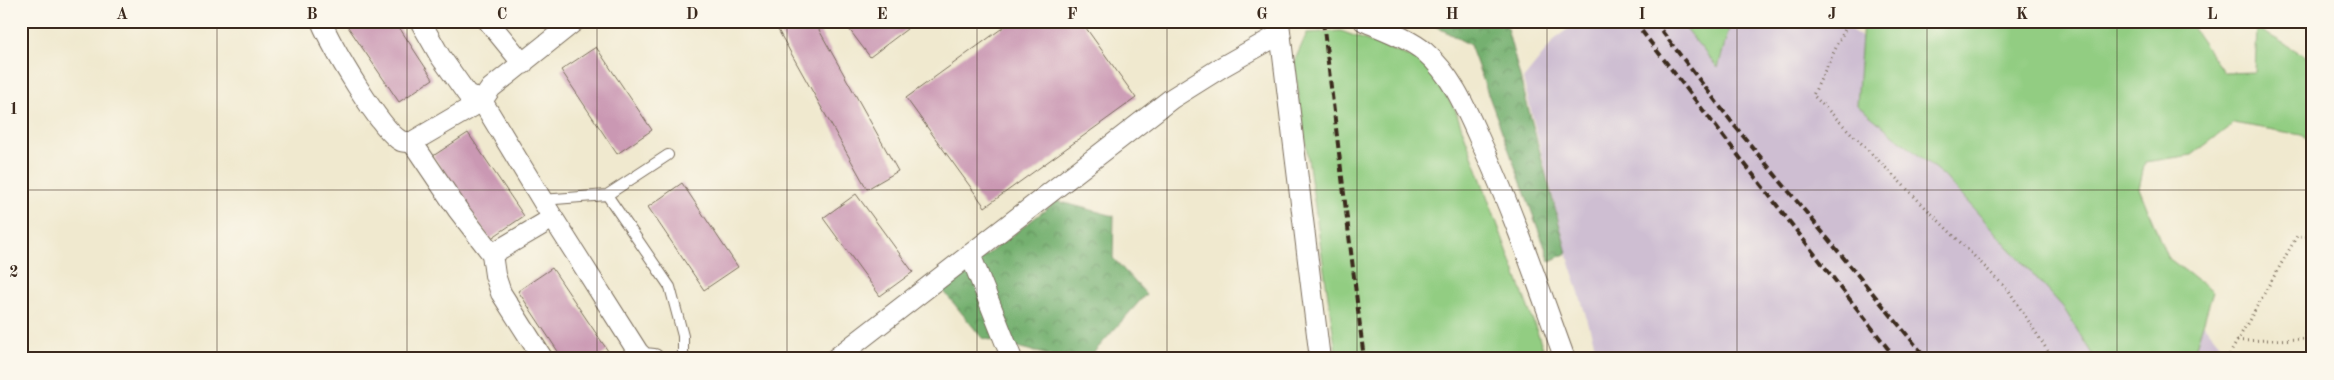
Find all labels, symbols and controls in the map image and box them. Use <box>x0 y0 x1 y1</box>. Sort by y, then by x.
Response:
text: A <box>116 7 128 23</box>
text: B <box>306 7 318 23</box>
text: C <box>497 7 507 23</box>
text: D <box>686 7 698 23</box>
text: E <box>876 7 888 23</box>
text: F <box>1067 7 1078 23</box>
text: G <box>1256 7 1268 23</box>
text: H <box>1445 7 1459 23</box>
text: I <box>1638 7 1646 23</box>
text: J <box>1828 7 1837 23</box>
text: K <box>2016 7 2028 23</box>
text: L <box>2207 7 2218 23</box>
text: 1 <box>9 102 19 118</box>
text: 2 <box>9 265 19 281</box>

